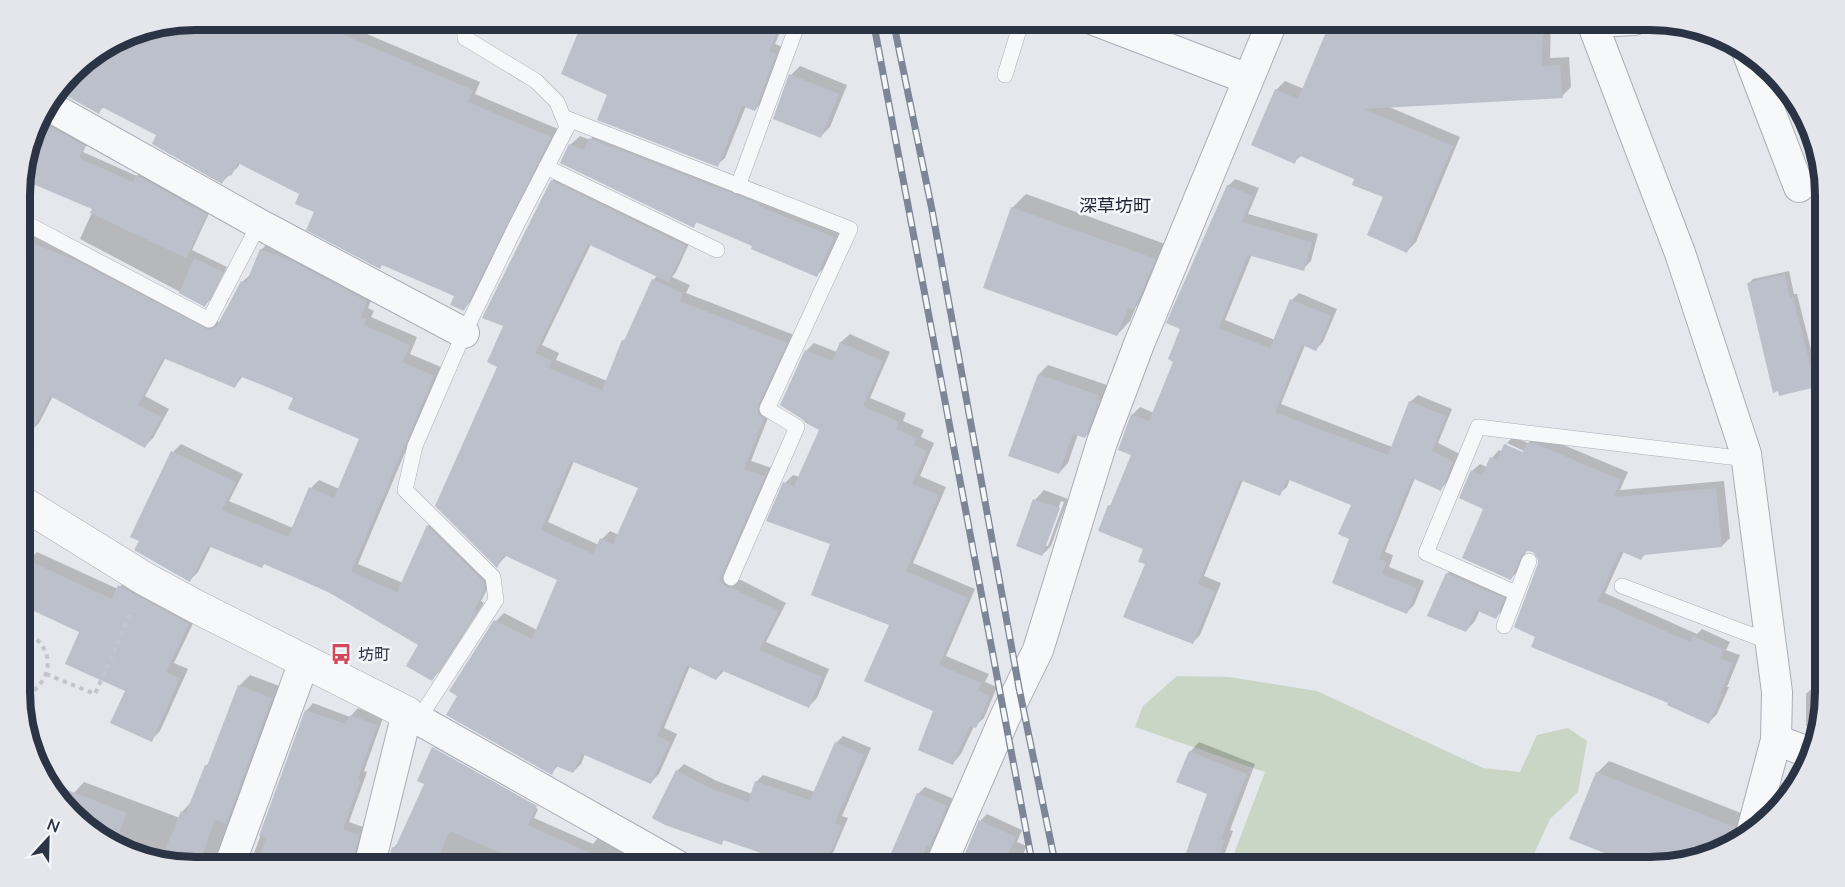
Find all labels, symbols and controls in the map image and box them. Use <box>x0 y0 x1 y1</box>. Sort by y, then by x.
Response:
district label: 深草坊町 <box>1079 194 1151 217</box>
bus stop icon: 坊町 <box>329 642 353 666</box>
place label: 坊町 <box>358 644 390 664</box>
north arrow <box>18 809 78 869</box>
text: N <box>44 814 63 837</box>

